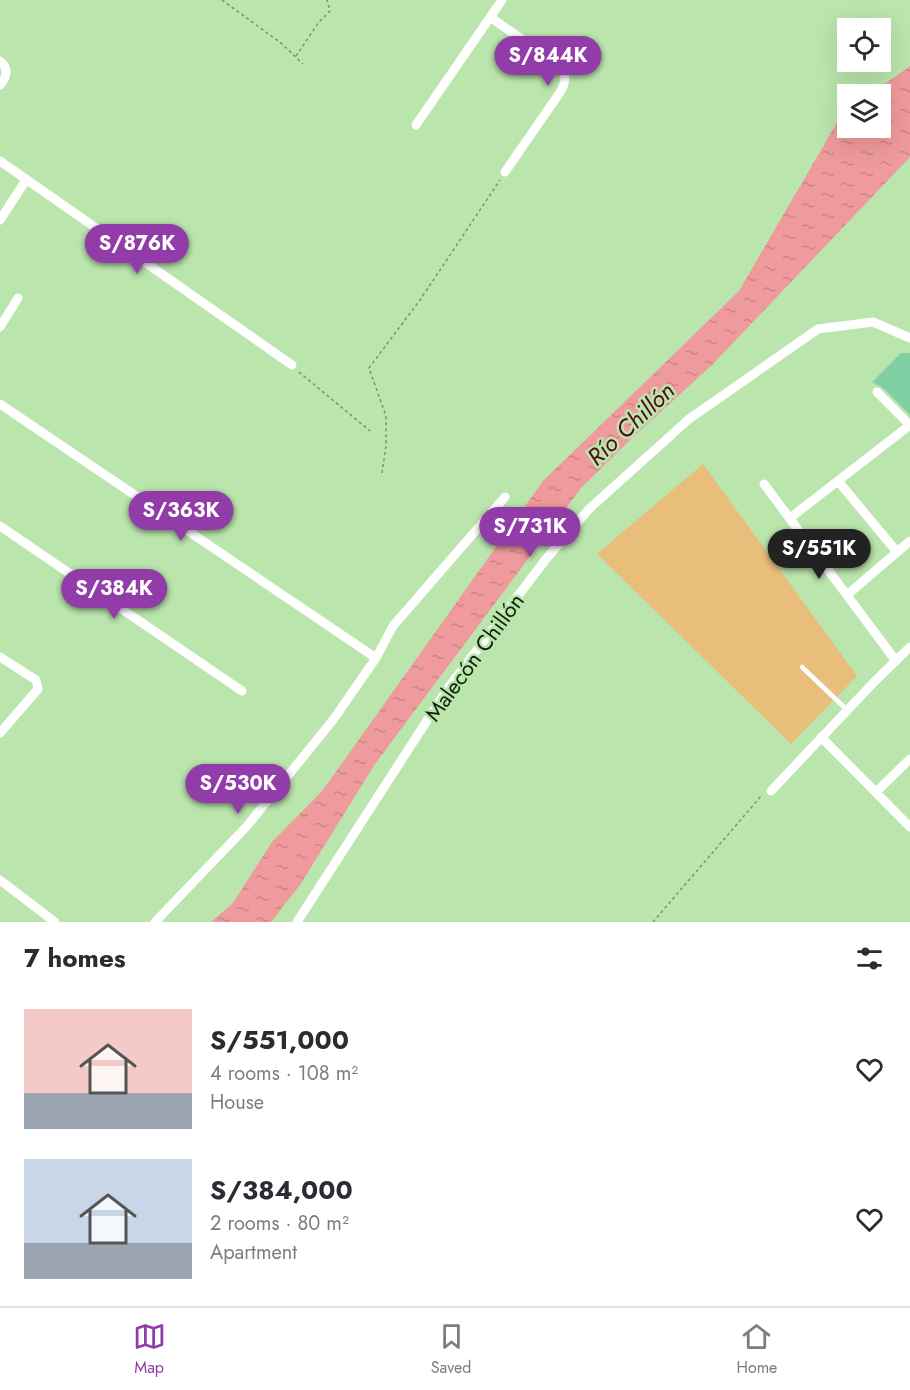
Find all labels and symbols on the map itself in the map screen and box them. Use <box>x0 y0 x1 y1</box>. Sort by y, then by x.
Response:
pin: S/844K <box>499 36 597 87</box>
pin: S/876K <box>88 224 186 275</box>
water label: Río Chillón <box>579 374 682 474</box>
pin: S/363K <box>132 491 230 542</box>
pin: S/731K <box>481 507 579 558</box>
pin: S/551K <box>770 529 868 580</box>
pin: S/384K <box>65 569 163 620</box>
street label: Malecón Chillón <box>417 586 531 728</box>
pin: S/530K <box>189 764 287 815</box>

